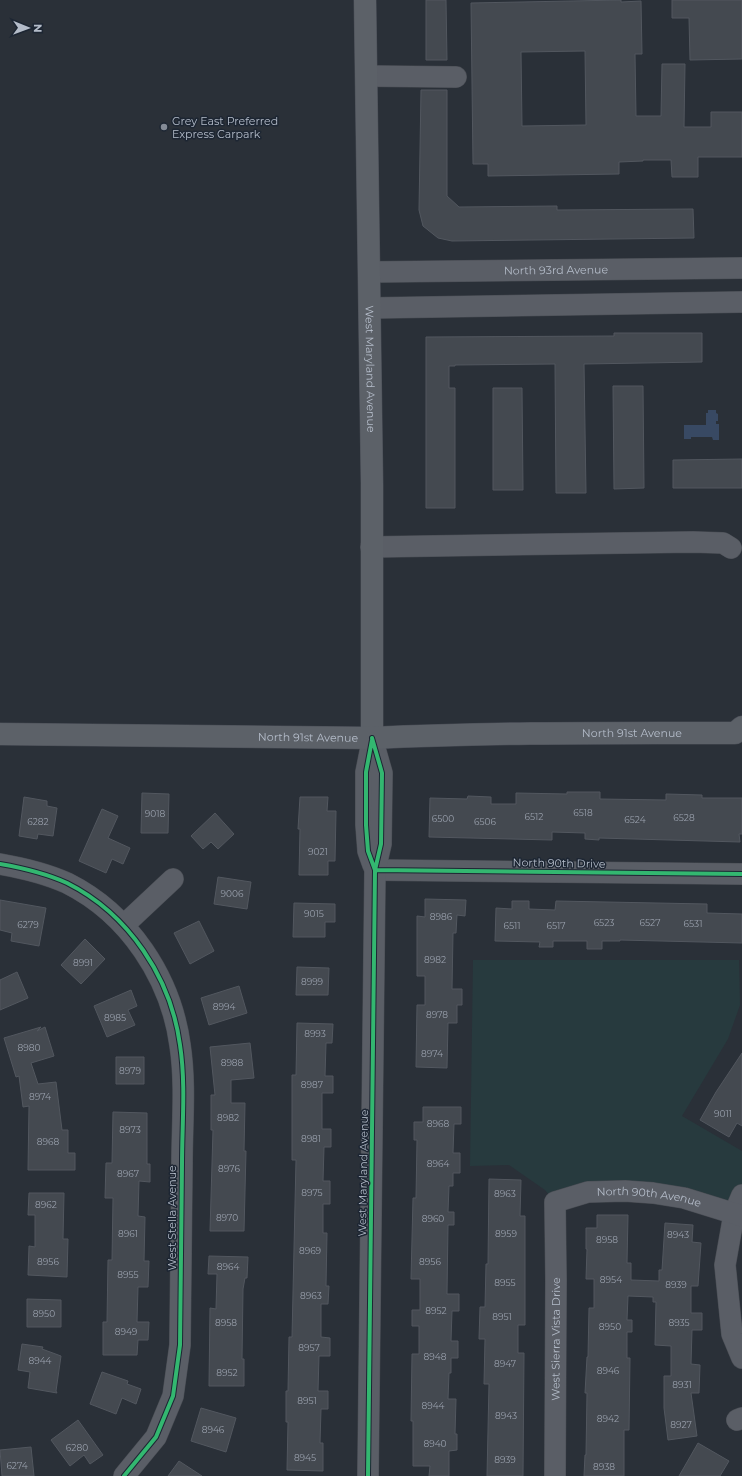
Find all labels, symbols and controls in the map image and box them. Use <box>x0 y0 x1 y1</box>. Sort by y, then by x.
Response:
north arrow <box>8 8 48 48</box>
text: N <box>31 24 45 33</box>
place label: Grey East Preferred Express Carpark <box>172 114 278 141</box>
marker: Grey East Preferred Express Carpark <box>159 122 169 132</box>
street label: North 93rd Avenue <box>504 262 609 278</box>
street label: West Maryland Avenue <box>362 305 378 433</box>
street label: North 91st Avenue <box>582 726 682 740</box>
street label: North 91st Avenue <box>258 730 359 745</box>
house number: 6518 <box>573 807 593 818</box>
house number: 9018 <box>145 808 165 819</box>
house number: 6512 <box>525 811 543 822</box>
house number: 6528 <box>673 812 695 823</box>
house number: 6500 <box>432 813 454 824</box>
house number: 6524 <box>624 814 646 825</box>
house number: 6282 <box>27 816 49 827</box>
house number: 6506 <box>474 816 497 827</box>
house number: 9021 <box>308 846 328 857</box>
street label: North 90th Drive <box>512 855 606 871</box>
house number: 9006 <box>221 888 244 899</box>
house number: 9015 <box>304 908 324 919</box>
house number: 8986 <box>430 911 453 922</box>
house number: 6523 <box>594 917 614 928</box>
house number: 6527 <box>640 917 660 928</box>
house number: 6531 <box>684 918 702 929</box>
house number: 6279 <box>17 919 39 930</box>
house number: 6511 <box>503 920 521 931</box>
house number: 6517 <box>546 920 566 931</box>
house number: 8982 <box>424 954 446 965</box>
house number: 8991 <box>73 957 93 968</box>
house number: 8999 <box>301 976 324 987</box>
house number: 8994 <box>213 1001 235 1012</box>
house number: 8978 <box>426 1009 448 1020</box>
house number: 8985 <box>104 1012 126 1023</box>
house number: 8993 <box>304 1028 326 1039</box>
house number: 8980 <box>18 1042 40 1053</box>
house number: 8974 <box>421 1048 443 1059</box>
house number: 8988 <box>221 1057 244 1068</box>
house number: 8979 <box>119 1065 141 1076</box>
house number: 8987 <box>301 1079 323 1090</box>
house number: 8974 <box>29 1091 51 1102</box>
house number: 9011 <box>714 1108 732 1119</box>
street label: West Maryland Avenue <box>355 1109 371 1237</box>
house number: 8982 <box>217 1112 239 1123</box>
house number: 8968 <box>427 1118 449 1129</box>
house number: 8973 <box>119 1124 141 1135</box>
house number: 8981 <box>301 1133 321 1144</box>
house number: 8968 <box>37 1136 59 1147</box>
house number: 8964 <box>427 1158 449 1169</box>
house number: 8976 <box>218 1163 240 1174</box>
street label: West Stella Avenue <box>165 1165 179 1271</box>
house number: 8967 <box>117 1168 139 1179</box>
street label: North 90th Avenue <box>596 1184 703 1210</box>
house number: 8975 <box>301 1187 323 1198</box>
house number: 8963 <box>494 1188 516 1199</box>
house number: 8962 <box>35 1199 57 1210</box>
house number: 8970 <box>216 1212 238 1223</box>
house number: 8960 <box>422 1213 444 1224</box>
house number: 8961 <box>118 1228 138 1239</box>
house number: 8959 <box>495 1228 517 1239</box>
house number: 8943 <box>667 1229 689 1240</box>
house number: 8958 <box>596 1234 618 1245</box>
house number: 8969 <box>299 1245 322 1256</box>
house number: 8956 <box>37 1256 59 1267</box>
house number: 8956 <box>419 1256 441 1267</box>
house number: 8964 <box>217 1261 239 1272</box>
house number: 8955 <box>117 1269 139 1280</box>
house number: 8954 <box>600 1274 622 1285</box>
house number: 8955 <box>494 1277 516 1288</box>
street label: West Sierra Vista Drive <box>548 1277 563 1401</box>
house number: 8939 <box>665 1279 687 1290</box>
house number: 8963 <box>300 1290 322 1301</box>
house number: 8952 <box>425 1305 447 1316</box>
house number: 8950 <box>33 1308 55 1319</box>
house number: 8951 <box>492 1311 512 1322</box>
house number: 8958 <box>215 1317 237 1328</box>
house number: 8935 <box>668 1317 690 1328</box>
house number: 8950 <box>599 1321 621 1332</box>
house number: 8949 <box>115 1326 138 1337</box>
house number: 8957 <box>298 1342 320 1353</box>
house number: 8948 <box>423 1351 447 1362</box>
house number: 8944 <box>28 1355 52 1366</box>
house number: 8947 <box>494 1358 516 1369</box>
house number: 8946 <box>597 1365 620 1376</box>
house number: 8952 <box>216 1367 238 1378</box>
house number: 8931 <box>672 1379 692 1390</box>
house number: 8951 <box>297 1395 317 1406</box>
house number: 8944 <box>421 1400 445 1411</box>
house number: 8943 <box>495 1410 517 1421</box>
house number: 8942 <box>597 1413 619 1424</box>
house number: 8927 <box>670 1419 692 1430</box>
house number: 8946 <box>202 1424 225 1435</box>
house number: 8940 <box>423 1438 447 1449</box>
house number: 6280 <box>66 1442 88 1453</box>
house number: 8945 <box>294 1452 316 1463</box>
house number: 8939 <box>494 1454 516 1465</box>
house number: 6274 <box>6 1460 28 1471</box>
house number: 8938 <box>593 1461 615 1472</box>

